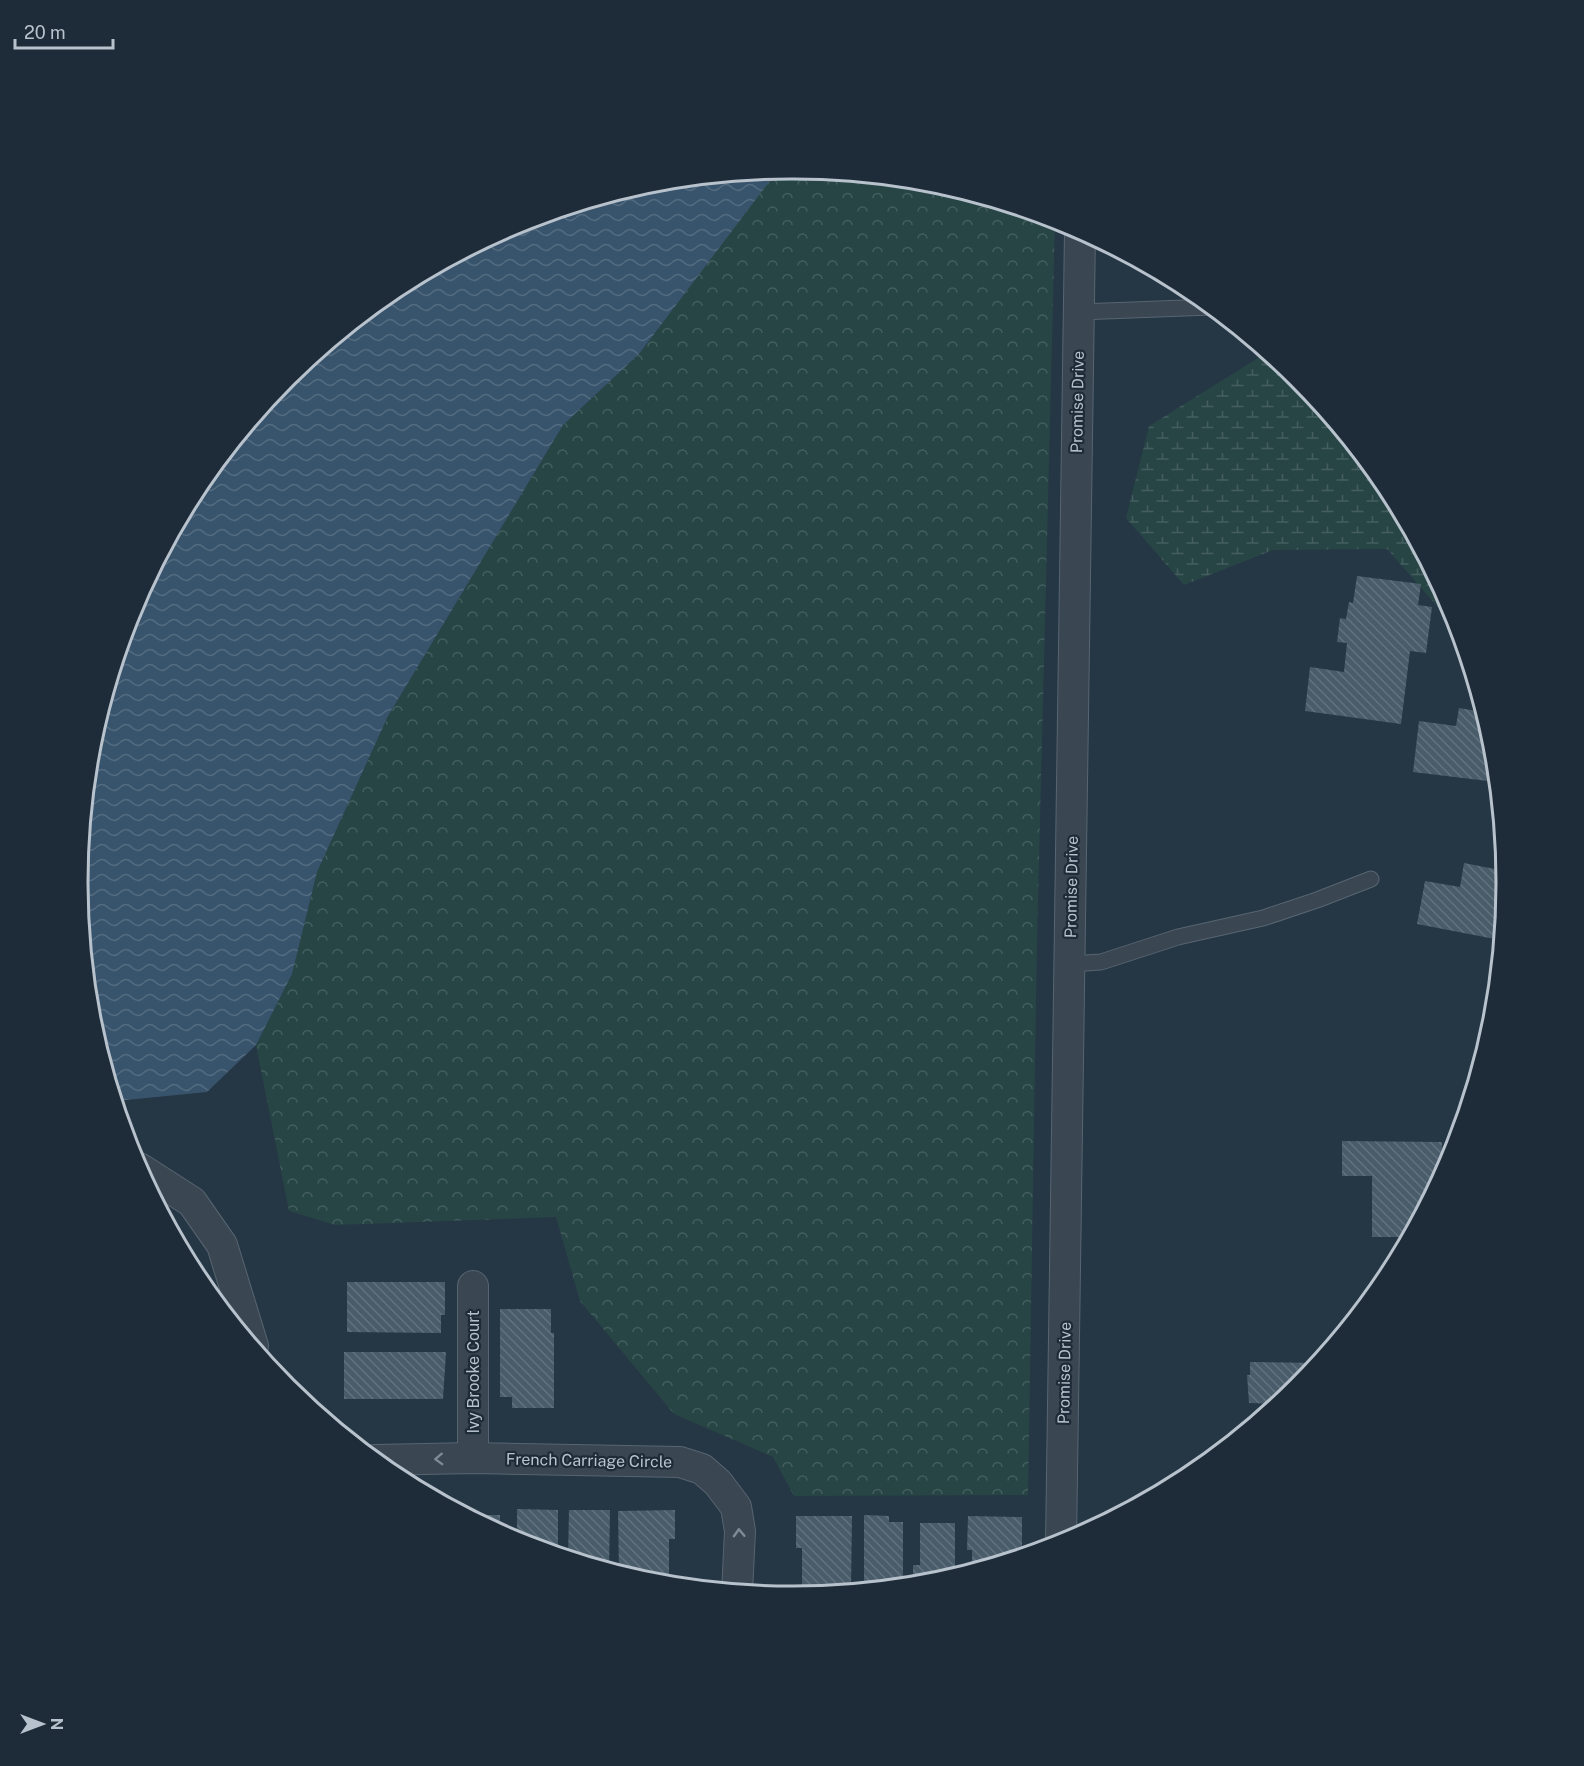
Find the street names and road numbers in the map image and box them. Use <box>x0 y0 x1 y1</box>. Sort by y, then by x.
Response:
street label: Promise Drive <box>1067 351 1088 453</box>
street label: Promise Drive <box>1061 836 1082 938</box>
street label: Ivy Brooke Court <box>464 1310 483 1434</box>
street label: Promise Drive <box>1054 1322 1075 1424</box>
street label: French Carriage Circle <box>506 1450 672 1471</box>

